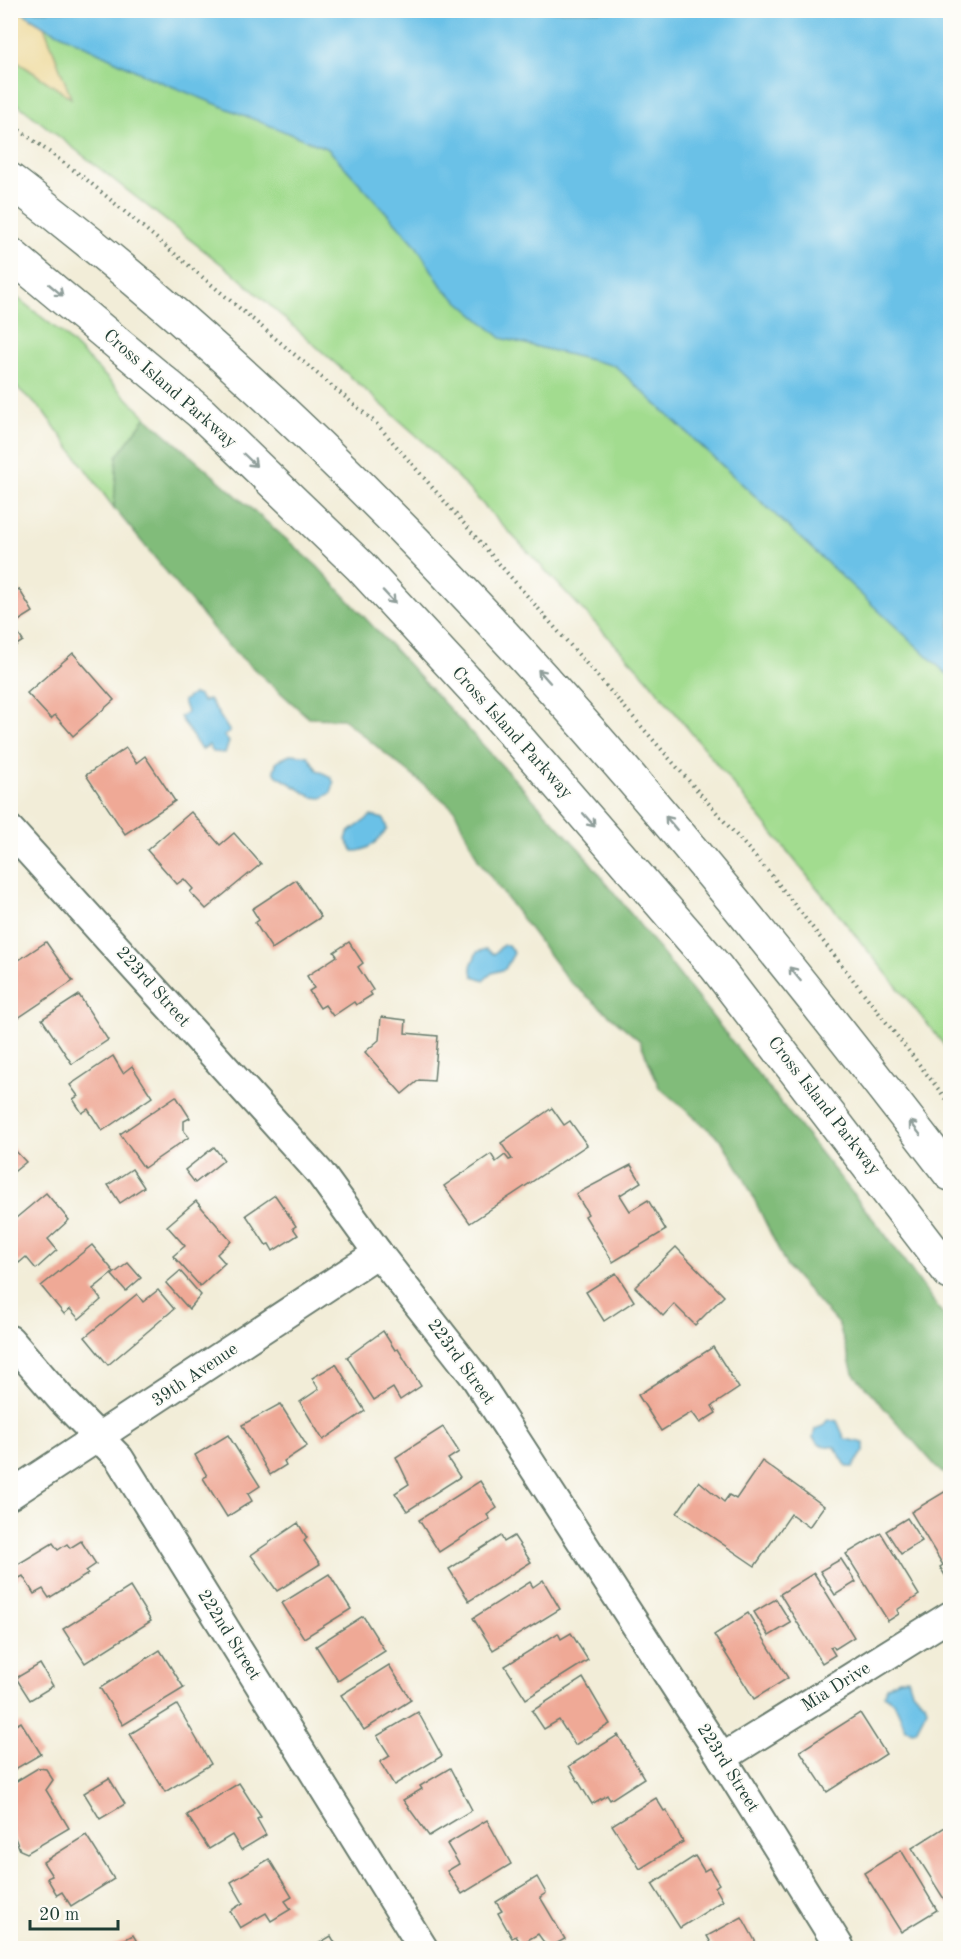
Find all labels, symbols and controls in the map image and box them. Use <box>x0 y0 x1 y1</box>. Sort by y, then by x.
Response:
one-way arrow <box>48 283 64 296</box>
street label: Cross Island Parkway <box>100 326 241 452</box>
one-way arrow <box>243 453 258 467</box>
one-way arrow <box>382 589 396 604</box>
street label: Cross Island Parkway <box>448 664 576 803</box>
one-way arrow <box>537 669 551 684</box>
one-way arrow <box>582 812 596 827</box>
one-way arrow <box>665 815 678 831</box>
street label: 223rd Street <box>113 944 193 1030</box>
one-way arrow <box>788 967 802 982</box>
street label: Cross Island Parkway <box>764 1033 884 1179</box>
one-way arrow <box>908 1120 921 1136</box>
street label: 223rd Street <box>424 1316 498 1408</box>
street label: 39th Avenue <box>149 1340 241 1410</box>
street label: 222nd Street <box>194 1586 264 1684</box>
street label: Mia Drive <box>799 1659 873 1715</box>
street label: 223rd Street <box>694 1720 762 1816</box>
scale bar <box>30 1893 118 1931</box>
text: 20 m <box>39 1906 79 1924</box>

